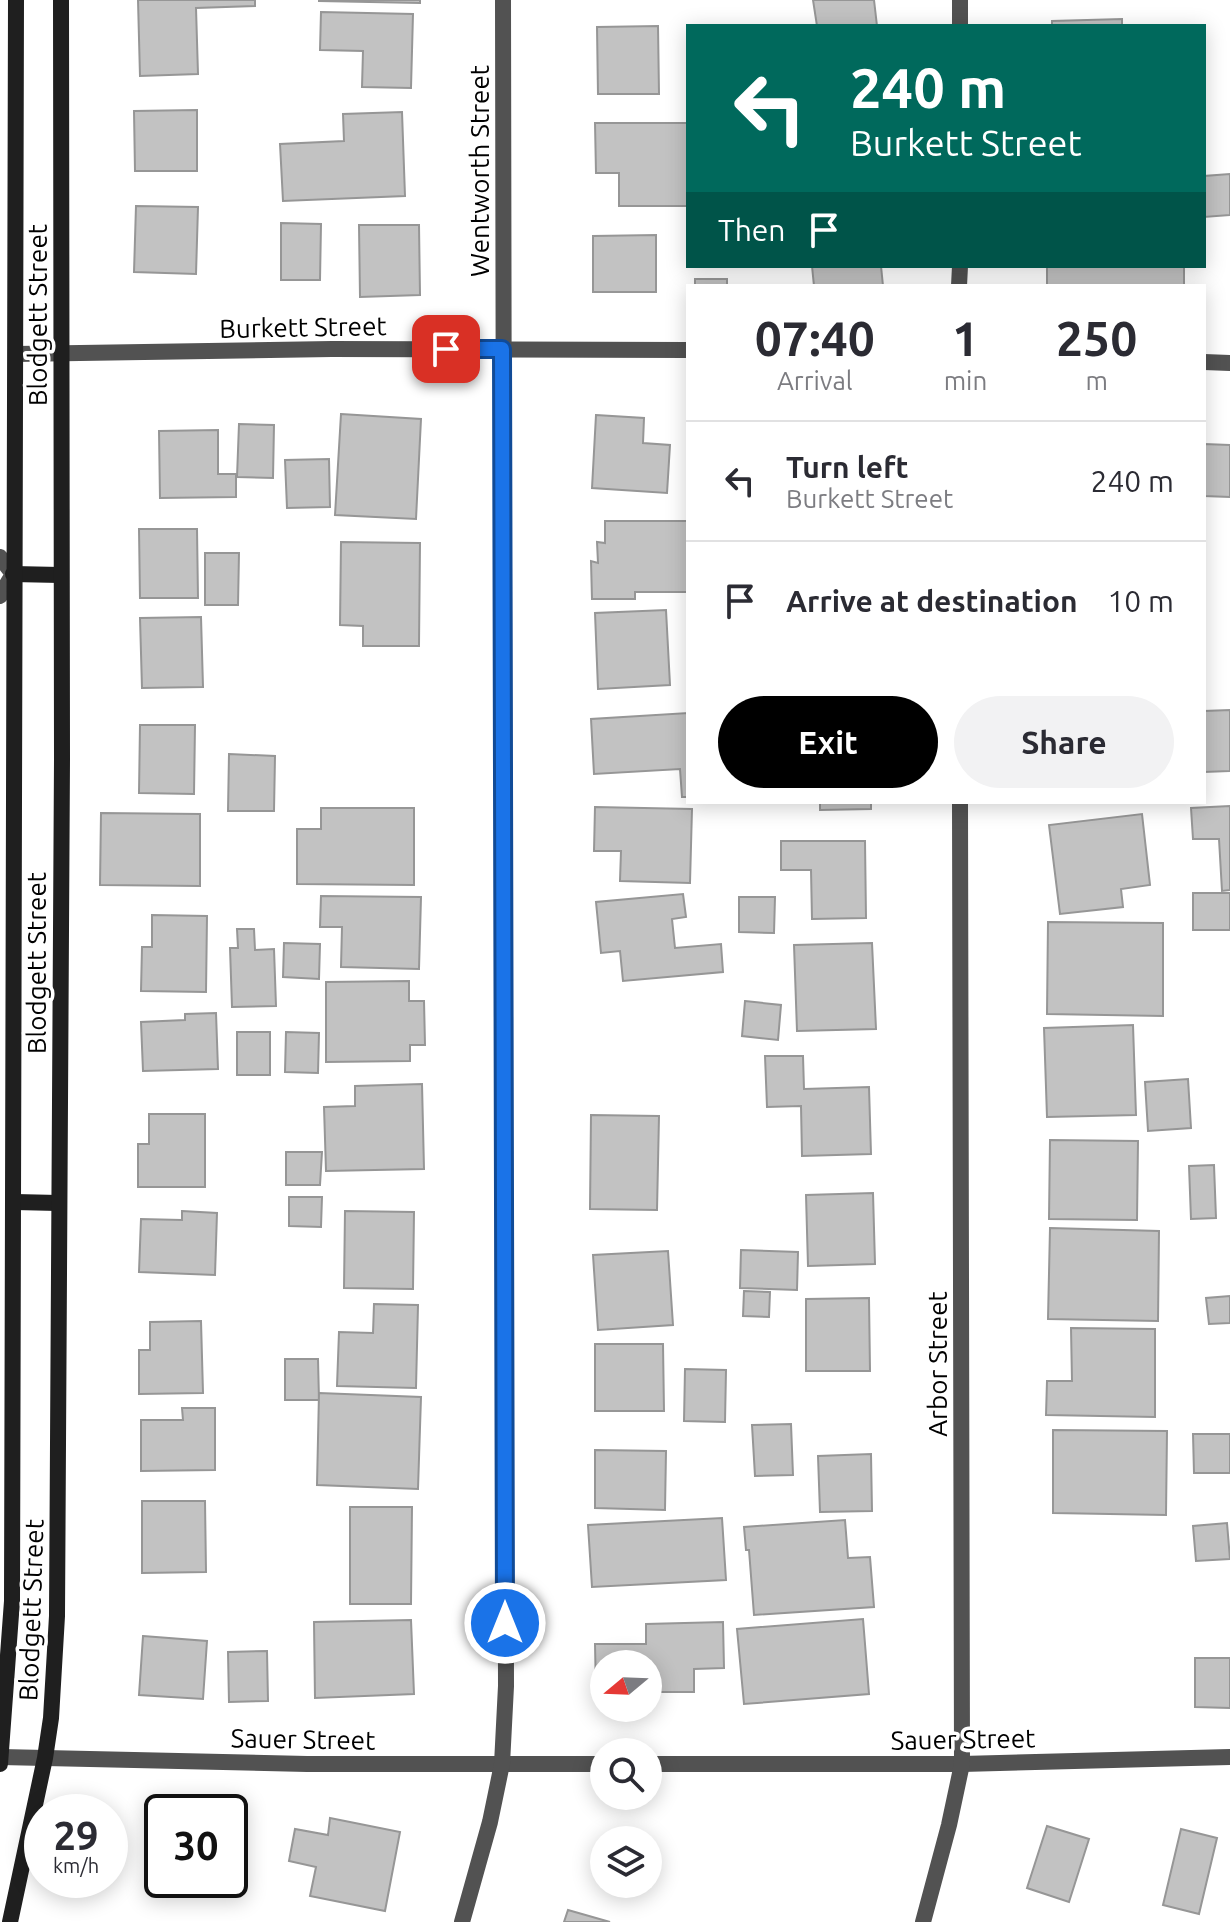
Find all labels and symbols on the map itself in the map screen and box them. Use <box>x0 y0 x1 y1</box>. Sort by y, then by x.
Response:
street label: Wentworth Street <box>465 65 494 277</box>
street label: Blodgett Street <box>23 224 52 406</box>
street label: Burkett Street <box>219 311 387 343</box>
pin <box>412 315 480 383</box>
street label: Blodgett Street <box>22 872 51 1054</box>
street label: Arbor Street <box>923 1291 952 1437</box>
street label: Blodgett Street <box>13 1519 49 1701</box>
position arrow <box>463 1581 547 1665</box>
north arrow <box>590 1650 662 1722</box>
street label: Sauer Street <box>230 1723 376 1755</box>
street label: Sauer Street <box>890 1723 1036 1755</box>
speed limit sign: 30 <box>144 1794 248 1898</box>

